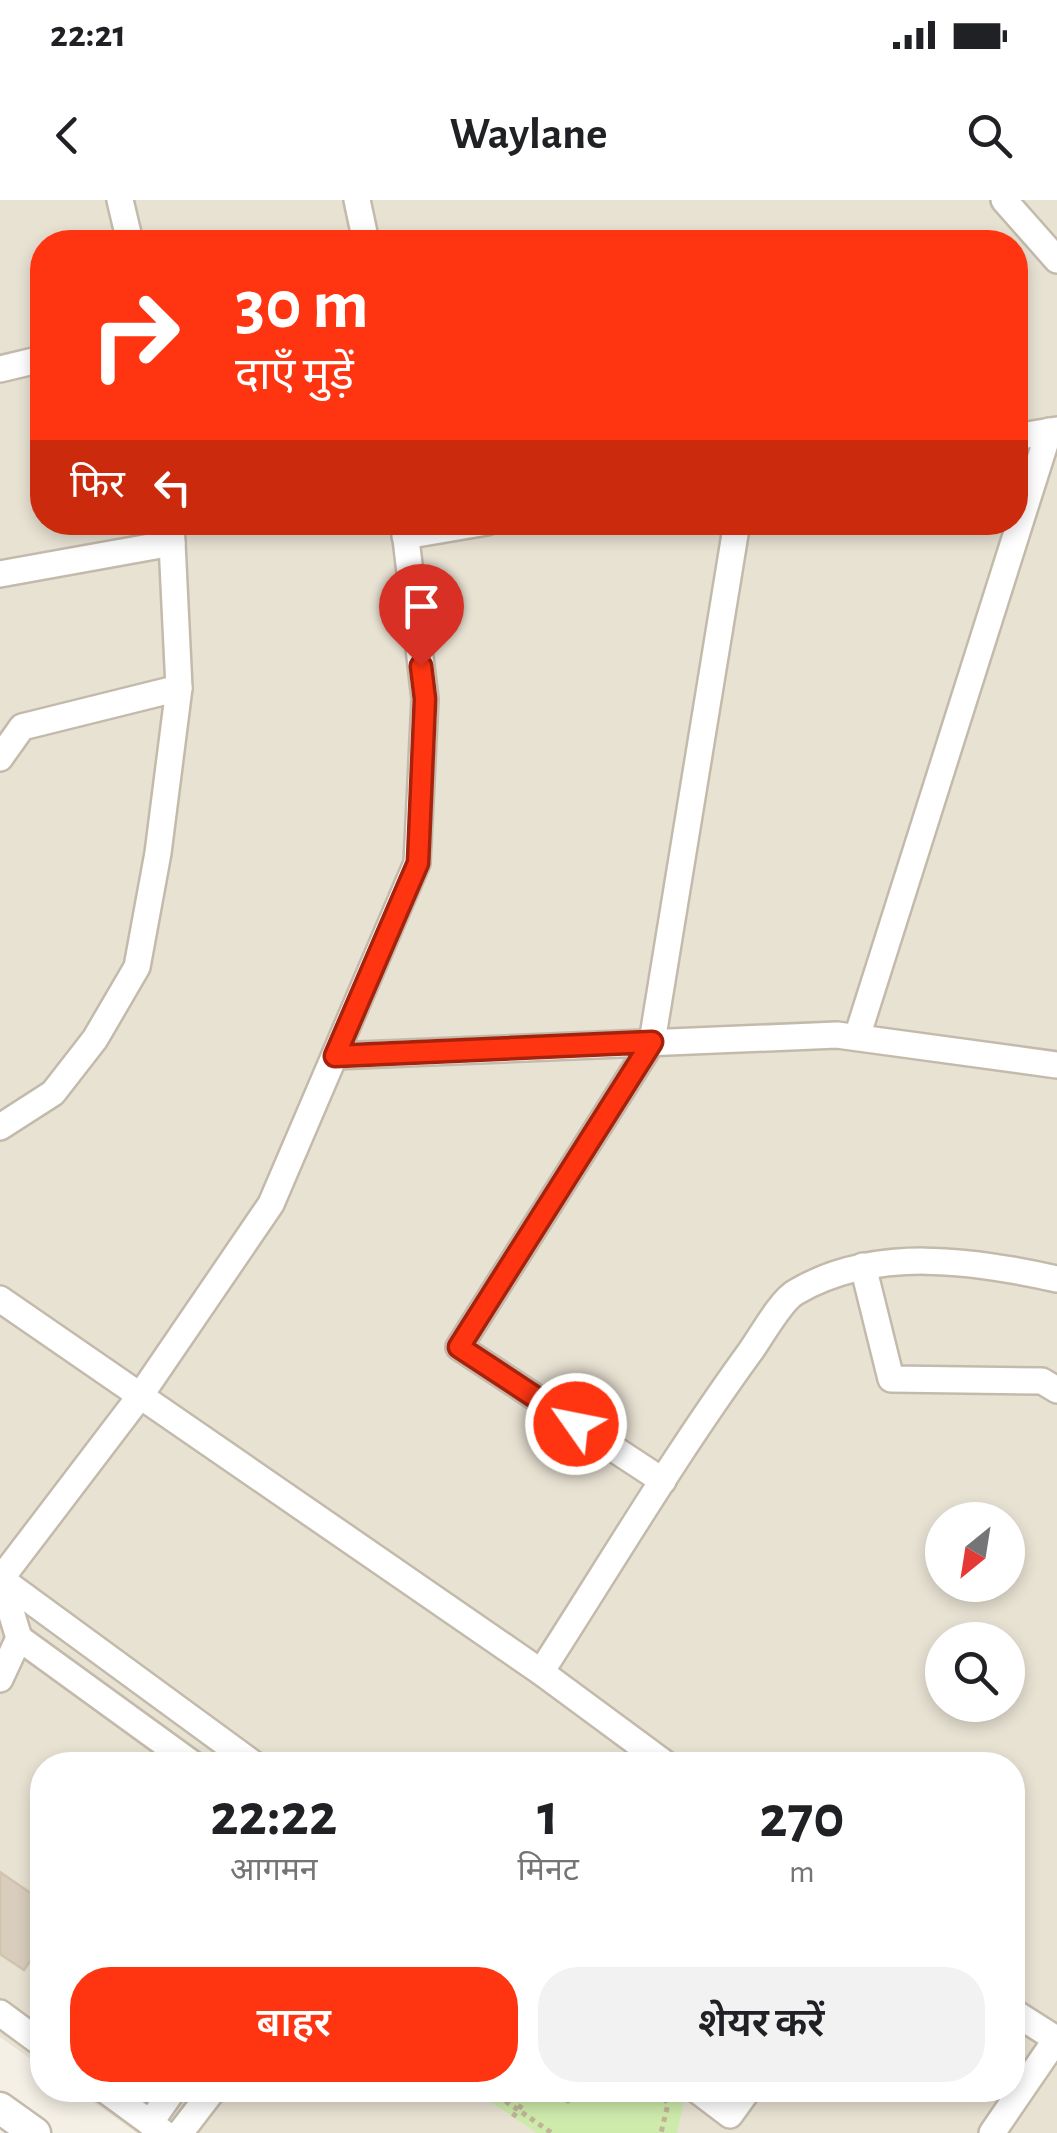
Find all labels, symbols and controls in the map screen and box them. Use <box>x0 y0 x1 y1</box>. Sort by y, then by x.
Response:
text: 22:21 <box>50 16 126 54</box>
icon: back <box>40 108 95 163</box>
icon: search <box>962 108 1017 163</box>
text: Waylane <box>450 112 607 157</box>
icon: right <box>70 270 200 400</box>
text: 30 m <box>235 271 369 341</box>
text: दाएँ मुड़ें <box>235 353 354 398</box>
icon: left <box>145 460 200 515</box>
text: फिर <box>70 467 125 505</box>
pin <box>379 564 464 667</box>
icon: arrive <box>394 579 449 634</box>
position arrow <box>524 1372 628 1476</box>
north arrow <box>925 1502 1025 1602</box>
map controls <box>925 1502 1025 1722</box>
button: search <box>925 1622 1025 1722</box>
text: 22:22 <box>210 1786 337 1846</box>
text: 1 <box>537 1786 559 1846</box>
text: 270 <box>759 1788 845 1848</box>
text: आगमन <box>230 1854 318 1886</box>
text: मिनट <box>518 1854 579 1886</box>
text: m <box>789 1856 815 1888</box>
button: बाहर <box>70 1967 518 2082</box>
button: शेयर करें <box>538 1967 985 2082</box>

